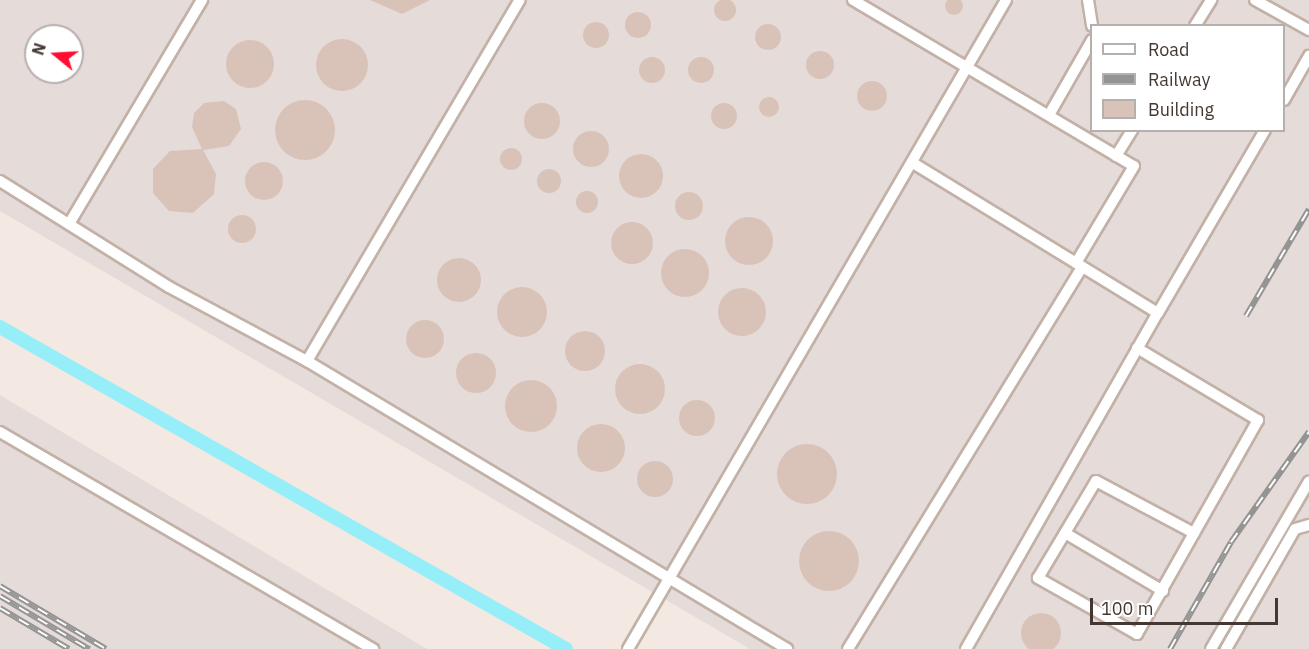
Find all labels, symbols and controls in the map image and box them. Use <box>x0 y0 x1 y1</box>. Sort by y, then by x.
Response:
north arrow <box>24 24 84 84</box>
legend <box>1090 24 1285 132</box>
text: Road <box>1148 38 1189 61</box>
text: N <box>27 40 50 58</box>
text: Railway <box>1148 68 1210 91</box>
text: Building <box>1148 98 1214 121</box>
scale bar <box>1093 586 1280 624</box>
text: 100 m <box>1101 597 1153 620</box>

